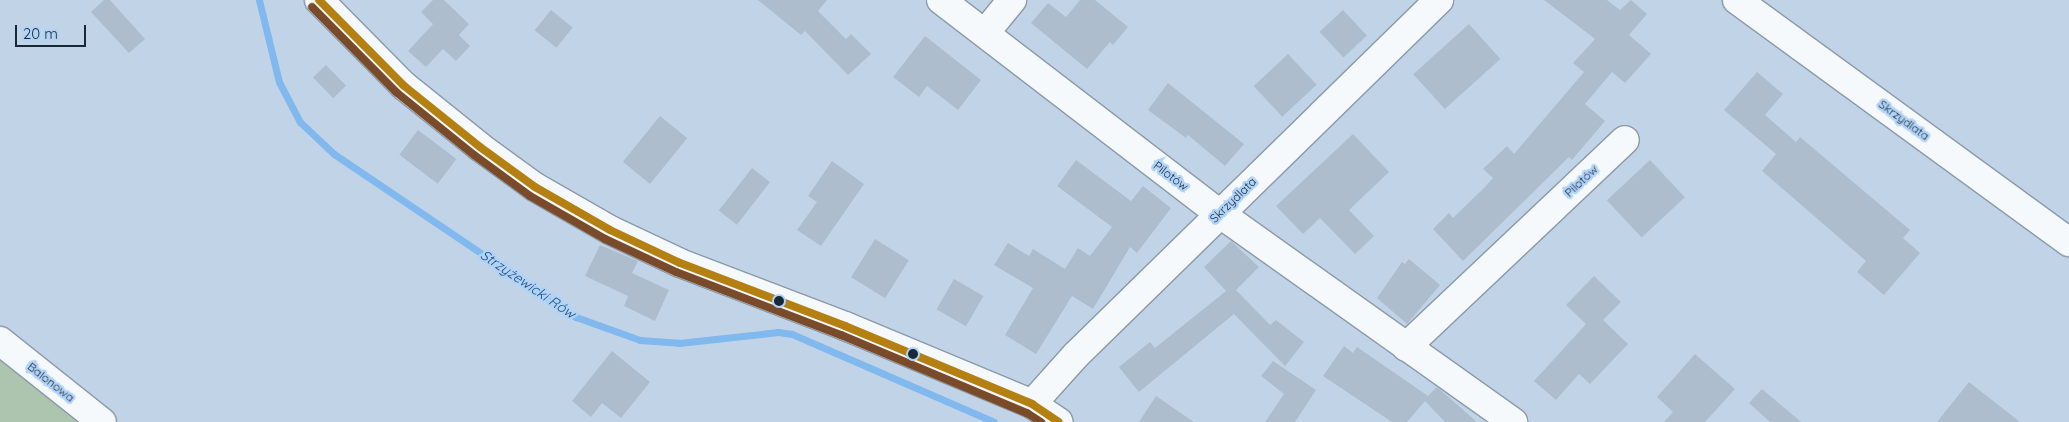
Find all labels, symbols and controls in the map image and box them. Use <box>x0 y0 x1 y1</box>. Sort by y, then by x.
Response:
scale bar <box>18 15 89 47</box>
text: 20 m <box>23 24 58 43</box>
street label: Skrzydlata <box>1876 97 1932 143</box>
street label: Pilotów <box>1151 158 1191 194</box>
street label: Pilotów <box>1561 162 1601 200</box>
street label: Skrzydlata <box>1207 174 1259 226</box>
water label: Strzyżewicki Rów <box>477 246 579 322</box>
unlabelled marker <box>774 296 784 306</box>
unlabelled marker <box>908 349 918 359</box>
street label: Balonowa <box>25 359 77 405</box>

